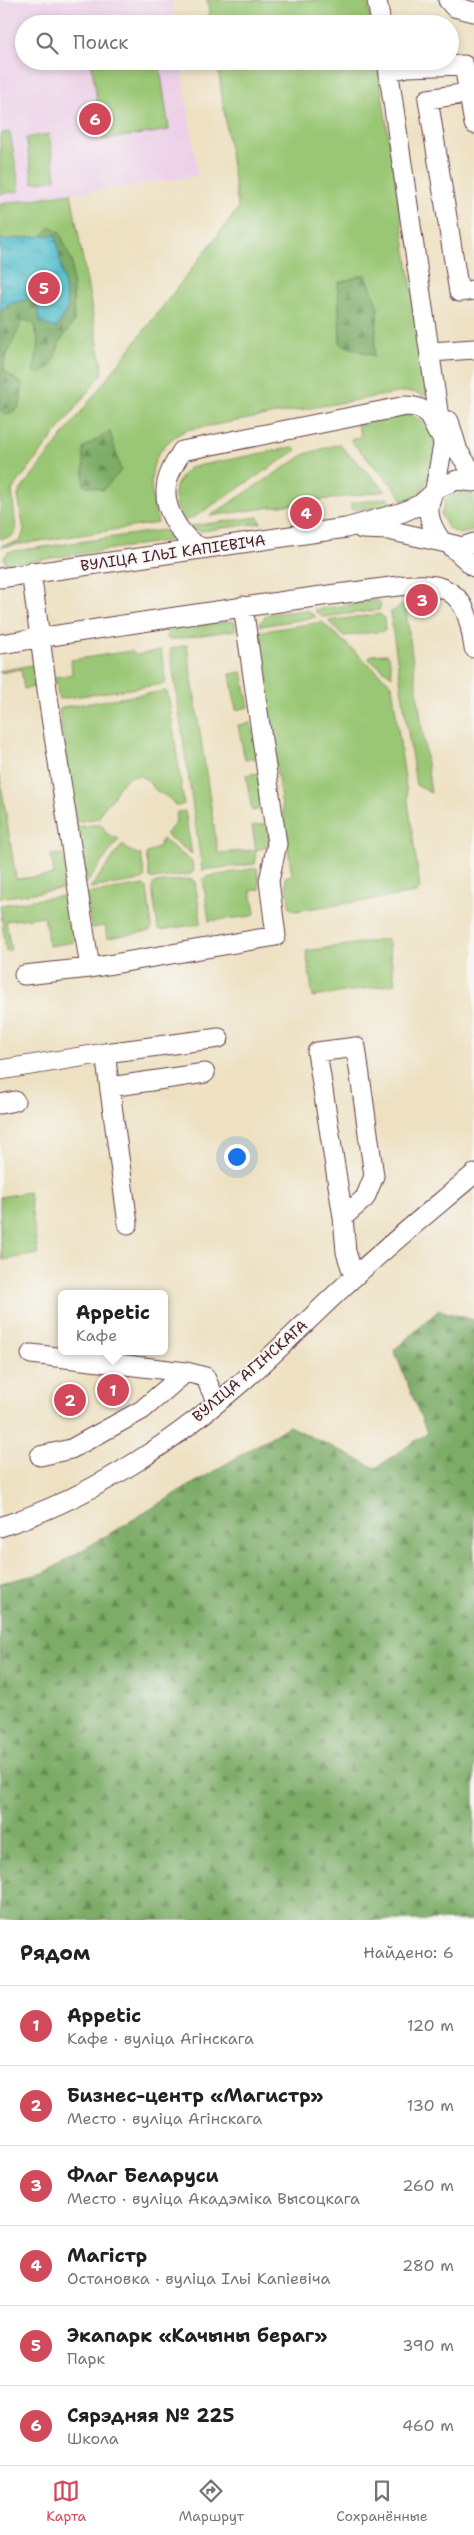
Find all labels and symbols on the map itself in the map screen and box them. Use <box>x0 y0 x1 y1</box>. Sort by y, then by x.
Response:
pin: 6 <box>79 100 111 138</box>
pin: 5 <box>28 269 60 307</box>
pin: 4 <box>290 494 322 532</box>
street label: ВУЛІЦА ІЛЬІ КАПІЕВІЧА <box>79 530 267 576</box>
pin: 3 <box>406 581 438 619</box>
your location <box>224 1144 250 1170</box>
street label: ВУЛІЦА АГІНСКАГА <box>188 1315 312 1427</box>
pin: 1 <box>97 1371 129 1409</box>
pin: 2 <box>54 1381 86 1419</box>

